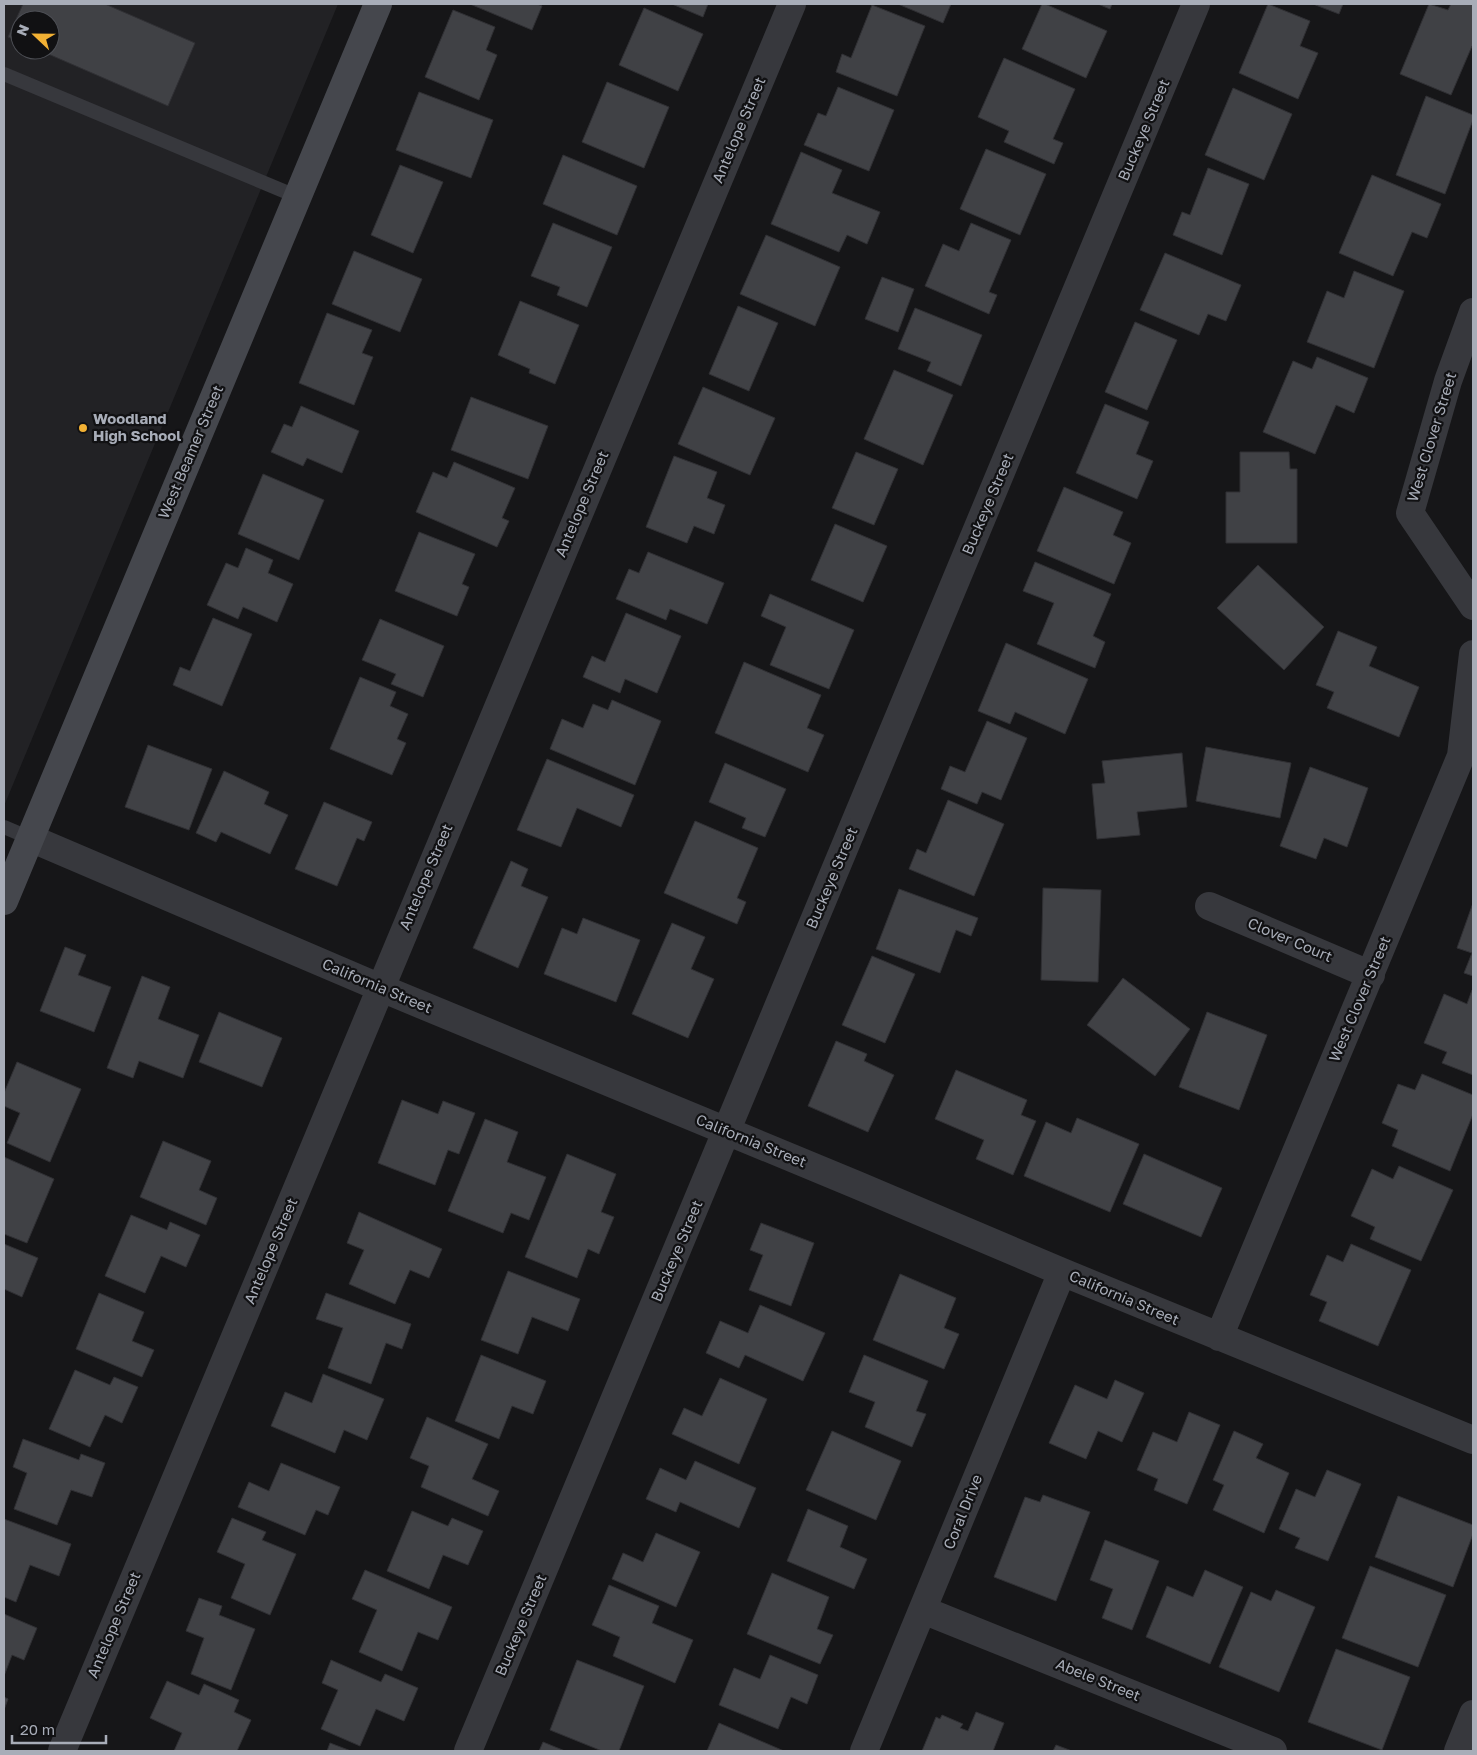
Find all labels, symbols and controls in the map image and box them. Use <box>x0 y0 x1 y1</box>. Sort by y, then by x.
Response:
north arrow <box>10 10 60 60</box>
text: N <box>13 22 32 38</box>
street label: Antelope Street <box>708 74 769 185</box>
street label: Buckeye Street <box>1114 76 1173 183</box>
street label: West Clover Street <box>1403 370 1459 504</box>
street label: West Beamer Street <box>154 382 226 521</box>
place label: Woodland High School <box>93 409 181 444</box>
marker: Woodland High School <box>77 422 89 434</box>
street label: Antelope Street <box>551 448 612 559</box>
street label: Buckeye Street <box>958 450 1017 557</box>
street label: Antelope Street <box>395 821 456 932</box>
street label: Buckeye Street <box>802 824 861 931</box>
street label: Clover Court <box>1245 913 1336 965</box>
street label: West Clover Street <box>1325 933 1394 1064</box>
street label: California Street <box>320 954 435 1016</box>
street label: California Street <box>694 1110 809 1170</box>
street label: Antelope Street <box>240 1195 301 1306</box>
street label: Buckeye Street <box>647 1197 706 1304</box>
street label: California Street <box>1067 1266 1182 1328</box>
street label: Coral Drive <box>939 1471 985 1552</box>
street label: Antelope Street <box>83 1569 144 1680</box>
street label: Buckeye Street <box>491 1571 550 1678</box>
street label: Abele Street <box>1054 1654 1143 1704</box>
scale bar <box>12 1712 106 1744</box>
text: 20 m <box>20 1720 55 1738</box>

